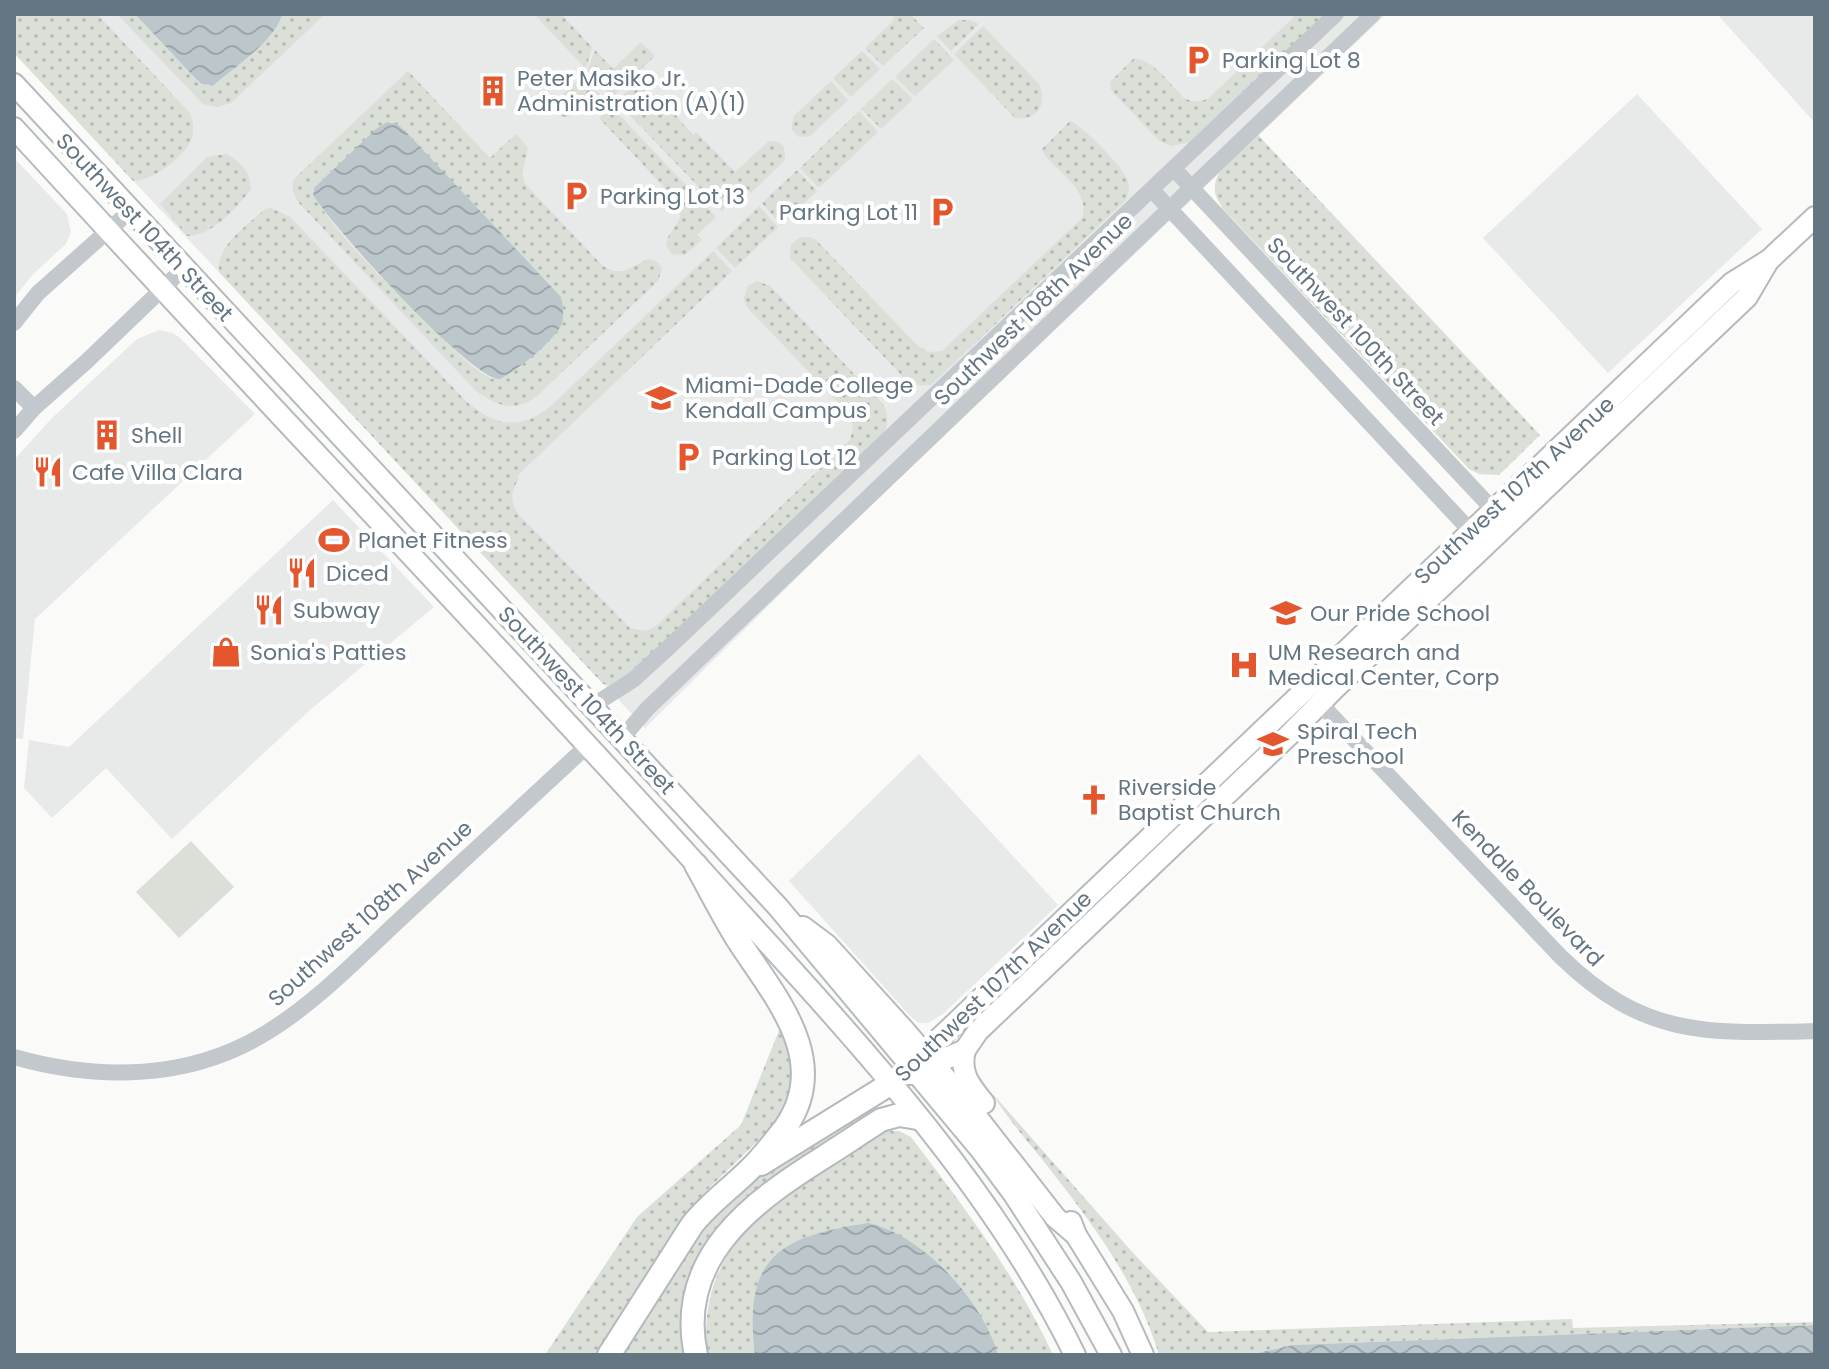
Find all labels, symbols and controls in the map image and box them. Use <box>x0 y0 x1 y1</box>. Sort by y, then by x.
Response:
parking icon: Parking Lot 8 <box>1181 43 1215 77</box>
place label: Parking Lot 8 <box>1222 45 1361 76</box>
place label: Peter Masiko Jr. Administration (A)(1) <box>517 63 746 119</box>
building icon: Peter Masiko Jr. Administration (A)(1) <box>476 74 510 108</box>
street label: Southwest 104th Street <box>49 126 240 328</box>
parking icon: Parking Lot 13 <box>559 179 593 213</box>
place label: Parking Lot 13 <box>600 181 745 212</box>
parking icon: Parking Lot 11 <box>925 195 959 229</box>
place label: Parking Lot 11 <box>779 197 918 228</box>
street label: Southwest 108th Avenue <box>927 206 1140 413</box>
street label: Southwest 100th Street <box>1260 230 1451 432</box>
place label: Miami-Dade College Kendall Campus <box>685 370 913 426</box>
school or university icon: Miami-Dade College Kendall Campus <box>644 381 678 415</box>
street label: Southwest 107th Avenue <box>1407 389 1621 592</box>
building icon: Shell <box>90 418 124 452</box>
place label: Shell <box>131 420 182 451</box>
parking icon: Parking Lot 12 <box>671 440 705 474</box>
place label: Parking Lot 12 <box>712 442 857 473</box>
restaurant icon: Cafe Villa Clara <box>31 455 65 489</box>
place label: Cafe Villa Clara <box>72 457 243 488</box>
sports icon: Planet Fitness <box>317 523 351 557</box>
place label: Planet Fitness <box>358 525 508 556</box>
restaurant icon: Diced <box>285 556 319 590</box>
place label: Diced <box>326 558 389 589</box>
restaurant icon: Subway <box>252 593 286 627</box>
place label: Subway <box>293 595 381 626</box>
school or university icon: Our Pride School <box>1269 596 1303 630</box>
place label: Our Pride School <box>1310 598 1490 629</box>
street label: Southwest 104th Street <box>491 599 682 801</box>
shop icon: Sonia's Patties <box>209 635 243 669</box>
place label: Sonia's Patties <box>250 637 406 668</box>
place label: UM Research and Medical Center, Corp <box>1268 637 1499 693</box>
hospital icon: UM Research and Medical Center, Corp <box>1227 648 1261 682</box>
place label: Spiral Tech Preschool <box>1297 716 1418 772</box>
school or university icon: Spiral Tech Preschool <box>1256 727 1290 761</box>
place label: Riverside Baptist Church <box>1118 772 1281 828</box>
church icon: Riverside Baptist Church <box>1077 783 1111 817</box>
street label: Kendale Boulevard <box>1445 803 1611 973</box>
street label: Southwest 108th Avenue <box>261 813 479 1014</box>
street label: Southwest 107th Avenue <box>888 884 1099 1089</box>

